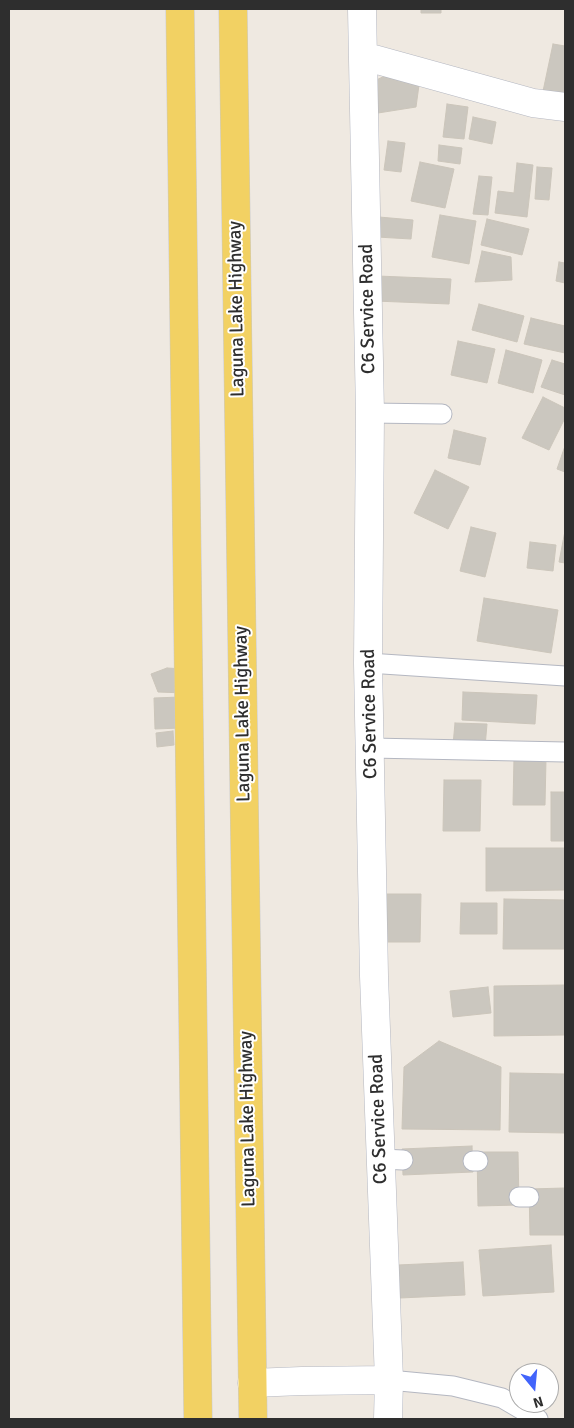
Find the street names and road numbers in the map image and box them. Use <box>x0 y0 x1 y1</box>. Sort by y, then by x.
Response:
street label: Laguna Lake Highway <box>224 221 250 397</box>
street label: C6 Service Road <box>355 244 381 374</box>
street label: Laguna Lake Highway <box>230 626 256 802</box>
street label: C6 Service Road <box>357 649 383 779</box>
street label: Laguna Lake Highway <box>235 1031 261 1207</box>
street label: C6 Service Road <box>365 1054 393 1184</box>

